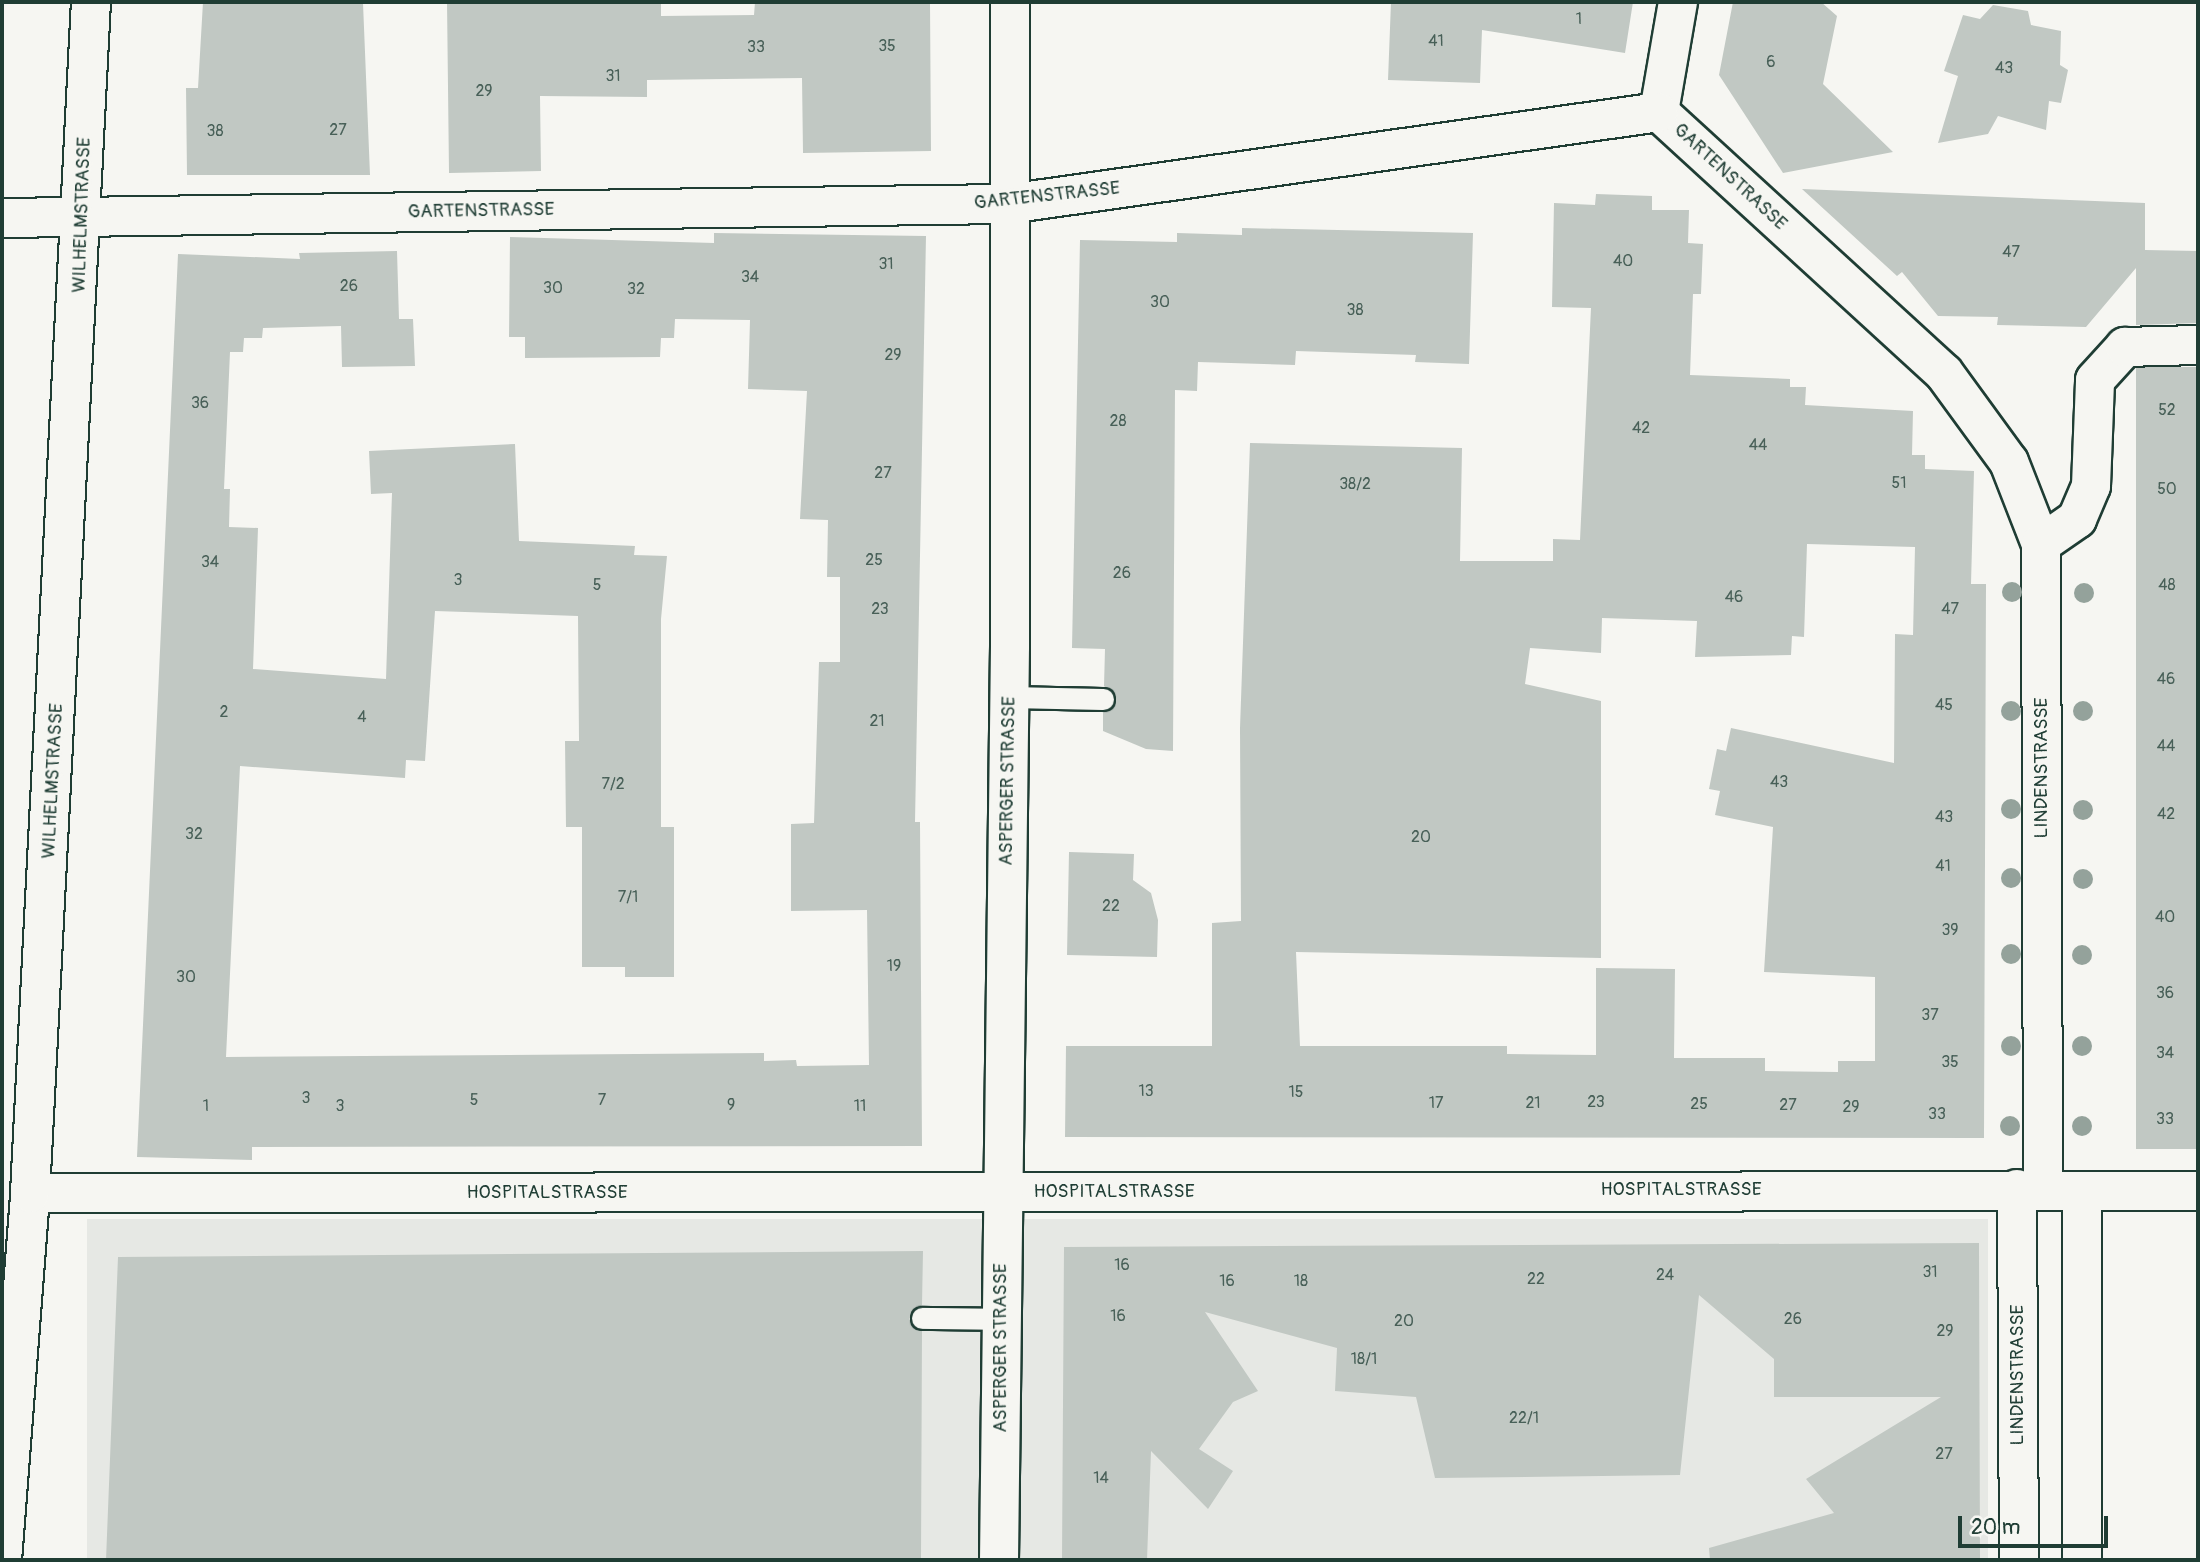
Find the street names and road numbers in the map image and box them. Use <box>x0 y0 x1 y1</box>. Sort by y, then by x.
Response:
street label: GARTENSTRASSE <box>1669 119 1791 235</box>
street label: WILHELMSTRASSE <box>68 137 96 293</box>
street label: GARTENSTRASSE <box>973 177 1121 215</box>
street label: GARTENSTRASSE <box>408 198 554 224</box>
street label: ASPERGER STRASSE <box>995 696 1021 866</box>
street label: LINDENSTRASSE <box>2031 698 2053 838</box>
street label: WILHELMSTRASSE <box>38 703 68 859</box>
street label: HOSPITALSTRASSE <box>1600 1179 1762 1201</box>
street label: HOSPITALSTRASSE <box>1033 1181 1195 1203</box>
street label: HOSPITALSTRASSE <box>466 1182 628 1204</box>
street label: ASPERGER STRASSE <box>990 1263 1012 1433</box>
street label: LINDENSTRASSE <box>2007 1305 2029 1445</box>

